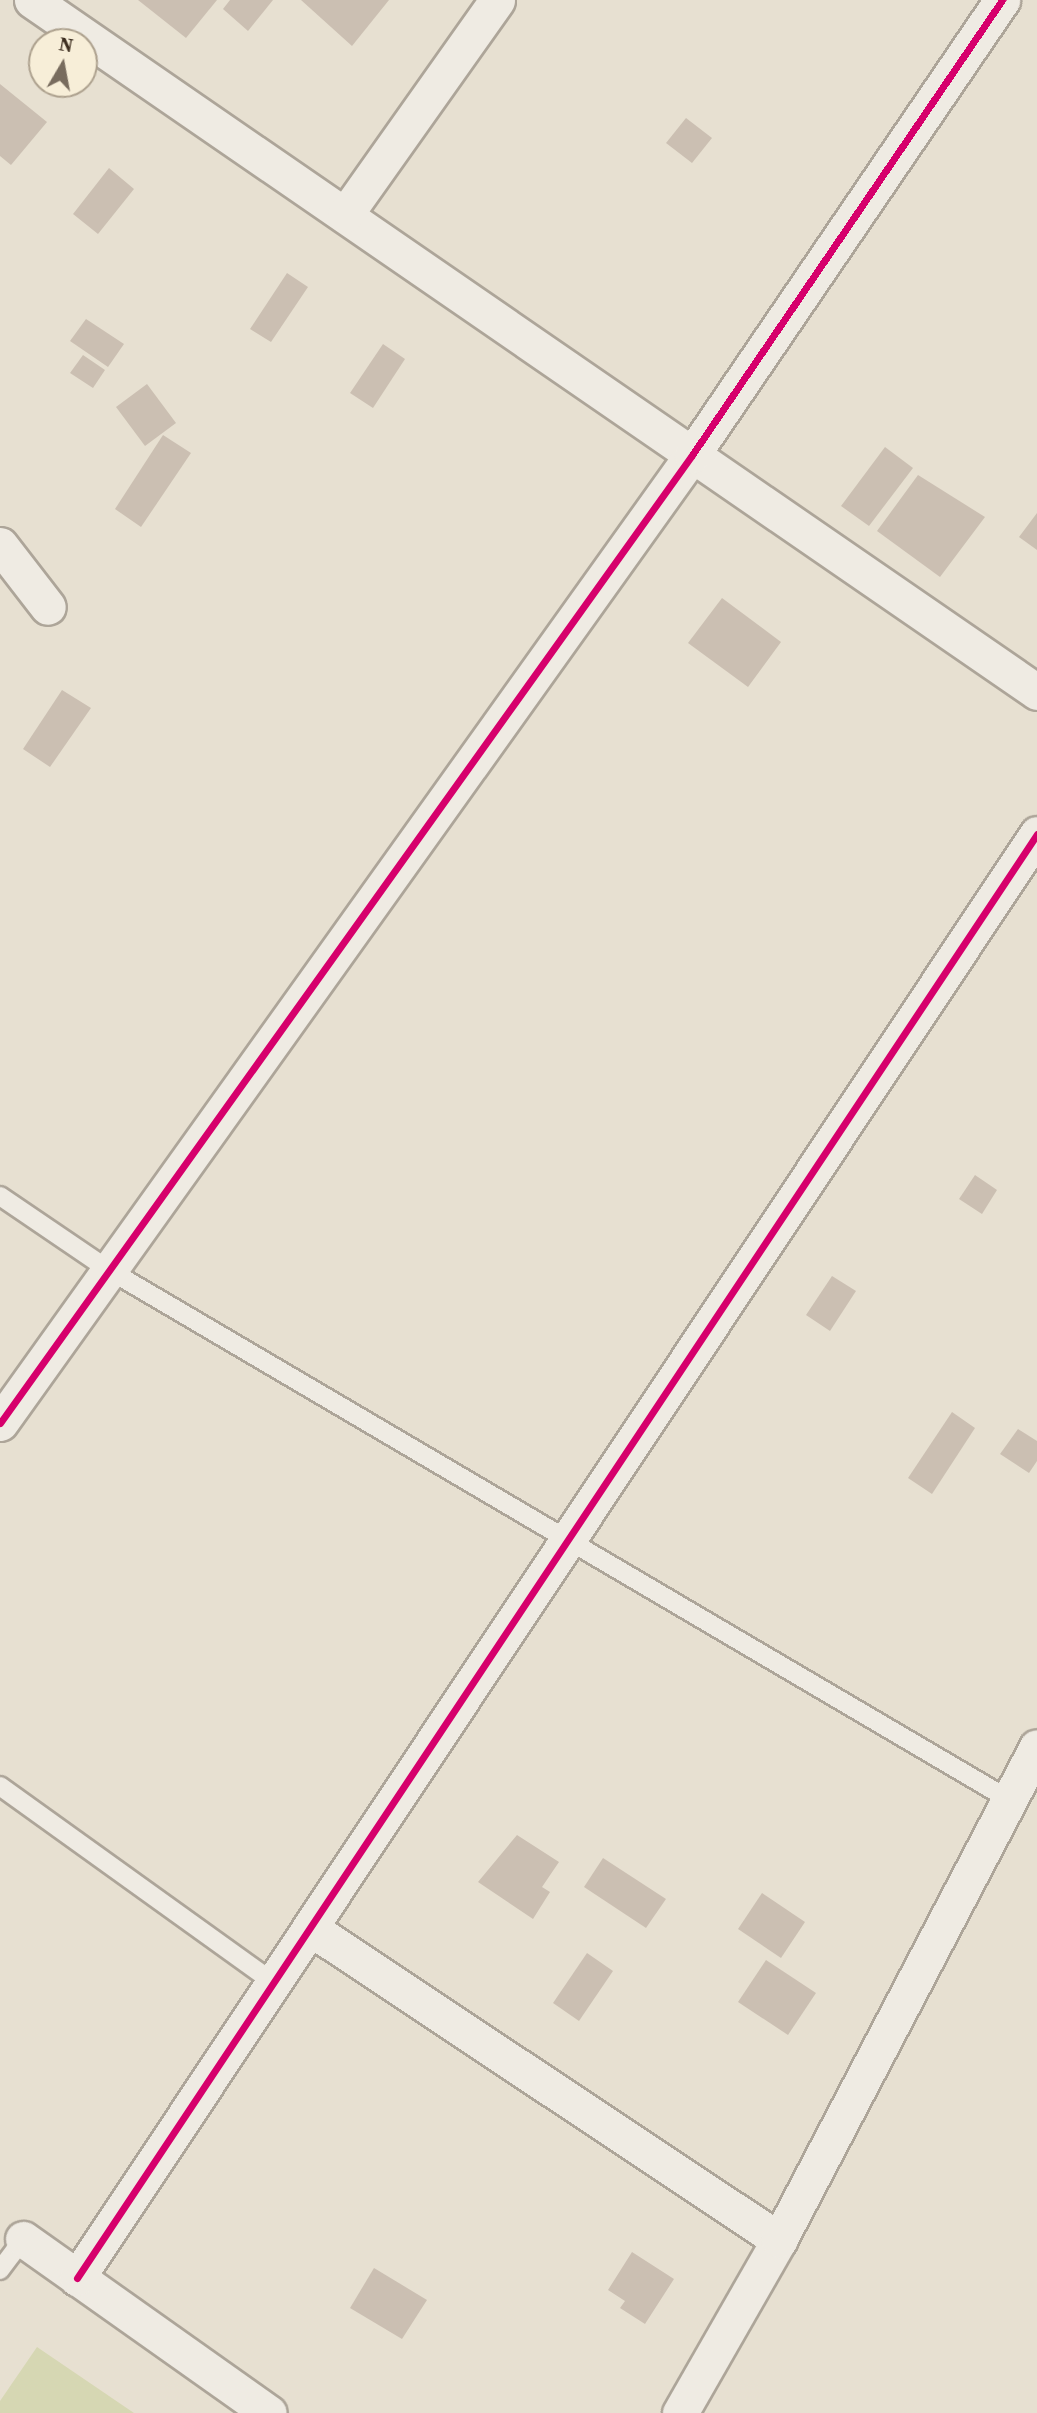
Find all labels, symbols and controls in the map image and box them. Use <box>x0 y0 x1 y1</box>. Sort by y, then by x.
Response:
north arrow <box>28 28 98 98</box>
text: N <box>57 30 75 58</box>

